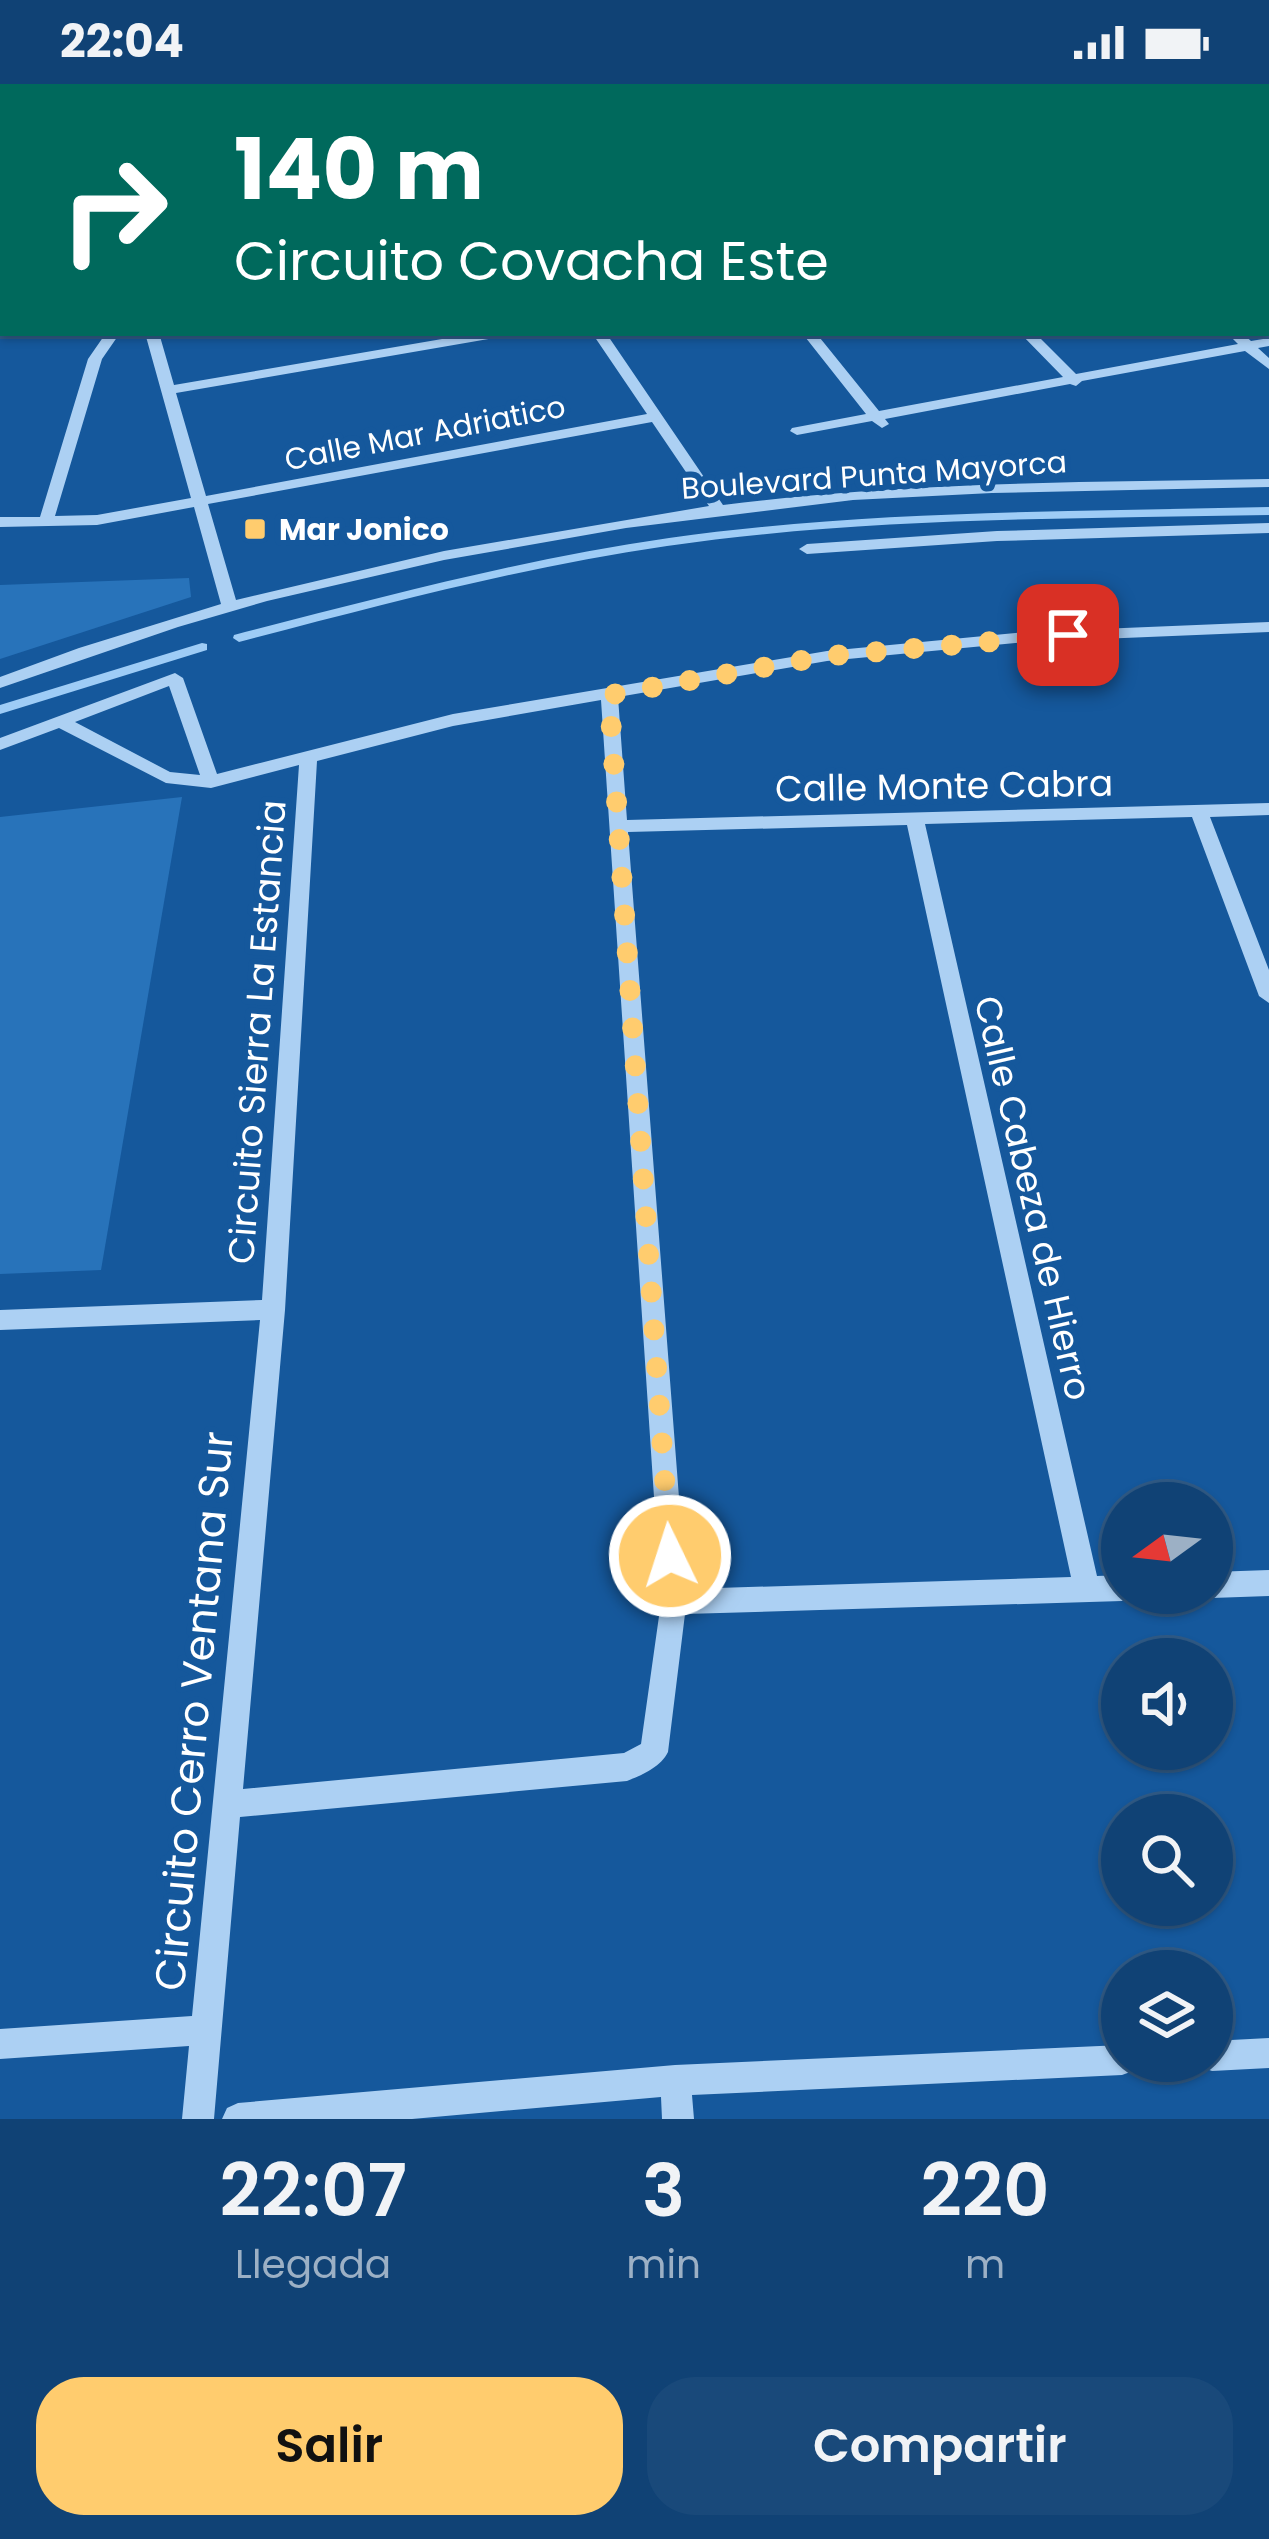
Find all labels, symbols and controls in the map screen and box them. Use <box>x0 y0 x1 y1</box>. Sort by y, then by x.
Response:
text: 22:04 <box>60 10 184 73</box>
text: 140 m <box>234 111 484 228</box>
icon: right <box>36 132 192 288</box>
text: Circuito Covacha Este <box>234 223 829 299</box>
street label: Calle Mar Adriatico <box>281 385 569 481</box>
street label: Boulevard Punta Mayorca <box>680 440 1068 510</box>
place label: Mar Jonico <box>279 508 449 551</box>
marker: Mar Jonico <box>242 516 268 542</box>
pin <box>1017 584 1119 686</box>
icon: arrive <box>1035 602 1101 668</box>
street label: Calle Monte Cabra <box>775 758 1113 814</box>
street label: Circuito Sierra La Estancia <box>215 798 299 1266</box>
street label: Calle Cabeza de Hierro <box>962 991 1104 1405</box>
street label: Circuito Cerro Ventana Sur <box>140 1429 248 1993</box>
north arrow <box>1101 1482 1233 1614</box>
map controls <box>1101 1482 1233 2082</box>
position arrow <box>607 1493 733 1619</box>
button: sound <box>1101 1638 1233 1770</box>
button: search <box>1101 1794 1233 1926</box>
button: layers <box>1101 1950 1233 2082</box>
text: 22:07 <box>219 2140 407 2241</box>
text: 3 <box>642 2140 685 2241</box>
text: 220 <box>920 2140 1050 2241</box>
text: Llegada <box>235 2237 391 2292</box>
text: min <box>626 2237 701 2292</box>
text: m <box>965 2237 1005 2292</box>
button: Salir <box>36 2377 623 2515</box>
button: Compartir <box>647 2377 1233 2515</box>

